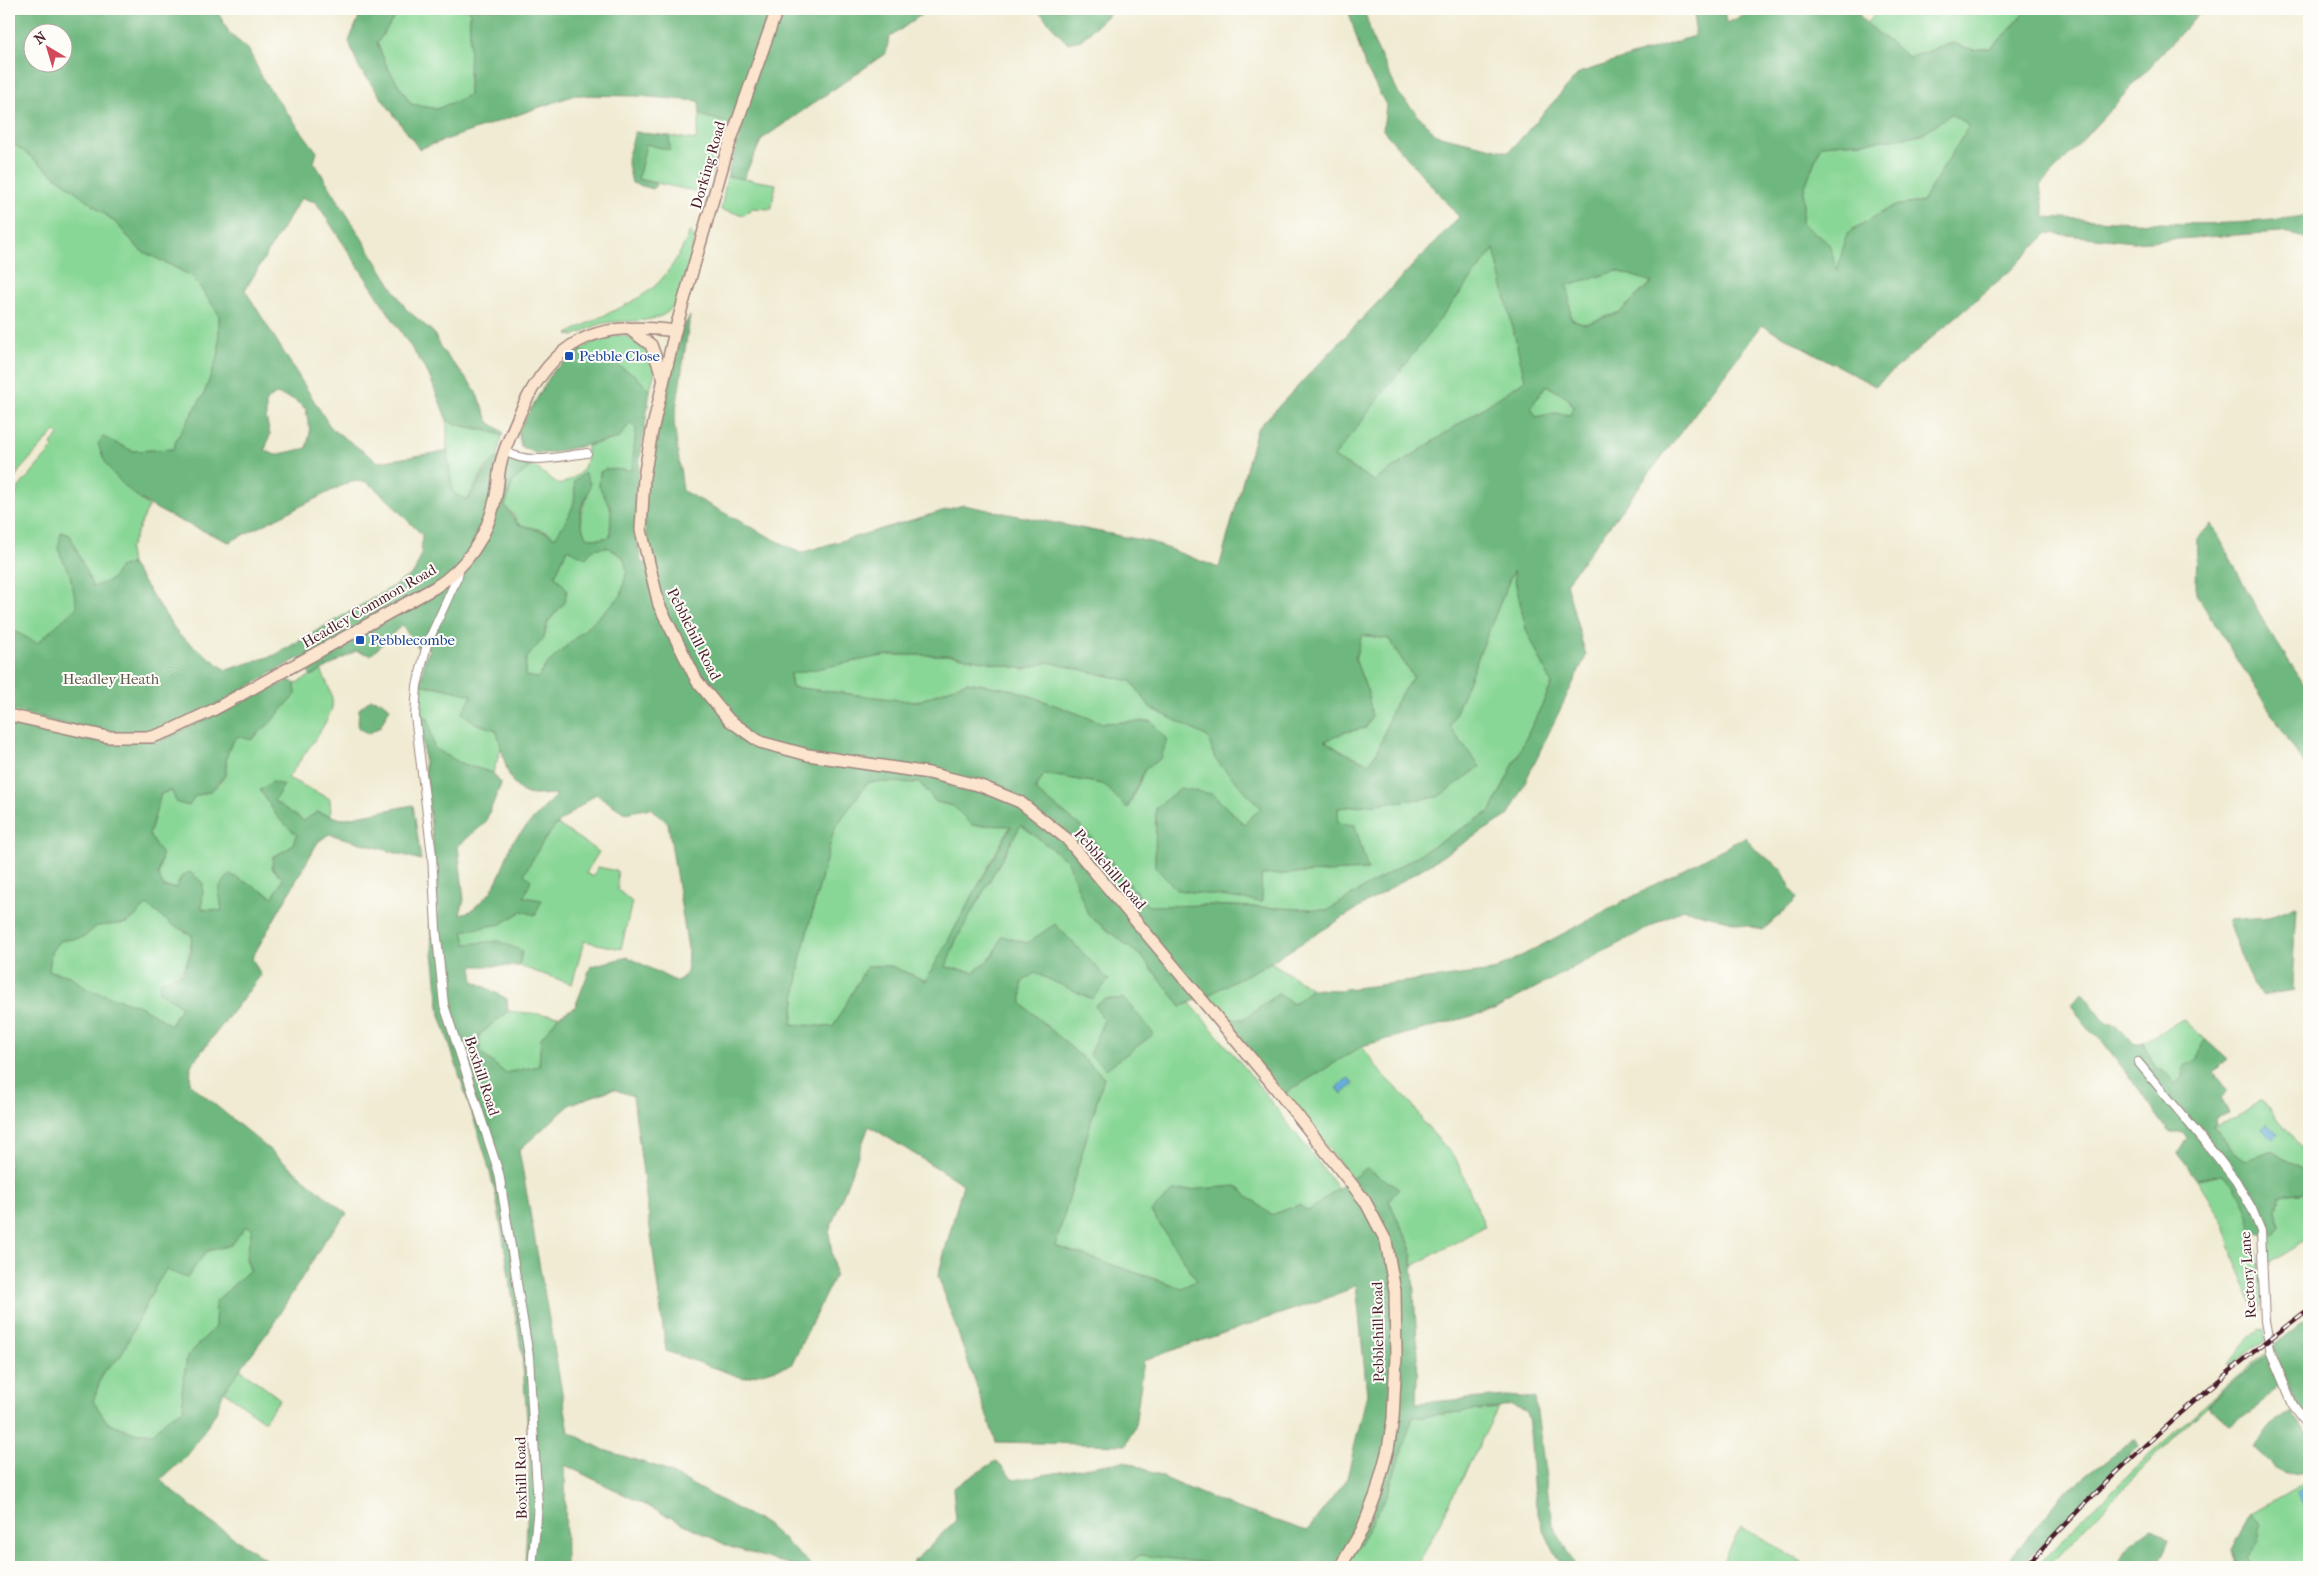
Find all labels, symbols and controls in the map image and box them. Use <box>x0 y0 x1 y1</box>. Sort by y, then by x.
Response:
north arrow <box>22 22 72 72</box>
text: N <box>31 28 50 48</box>
street label: Dorking Road <box>687 118 729 211</box>
place label: Pebble Close <box>579 347 661 365</box>
marker: Pebble Close <box>563 350 575 362</box>
street label: Headley Common Road <box>299 560 440 652</box>
street label: Pebblehill Road <box>663 585 725 684</box>
place label: Pebblecombe <box>370 631 456 649</box>
marker: Pebblecombe <box>354 634 366 646</box>
park label: Headley Heath <box>63 670 160 688</box>
street label: Pebblehill Road <box>1070 825 1150 914</box>
street label: Boxhill Road <box>461 1034 504 1119</box>
street label: Rectory Lane <box>2236 1230 2260 1319</box>
street label: Pebblehill Road <box>1368 1281 1388 1383</box>
street label: Boxhill Road <box>511 1436 531 1519</box>

